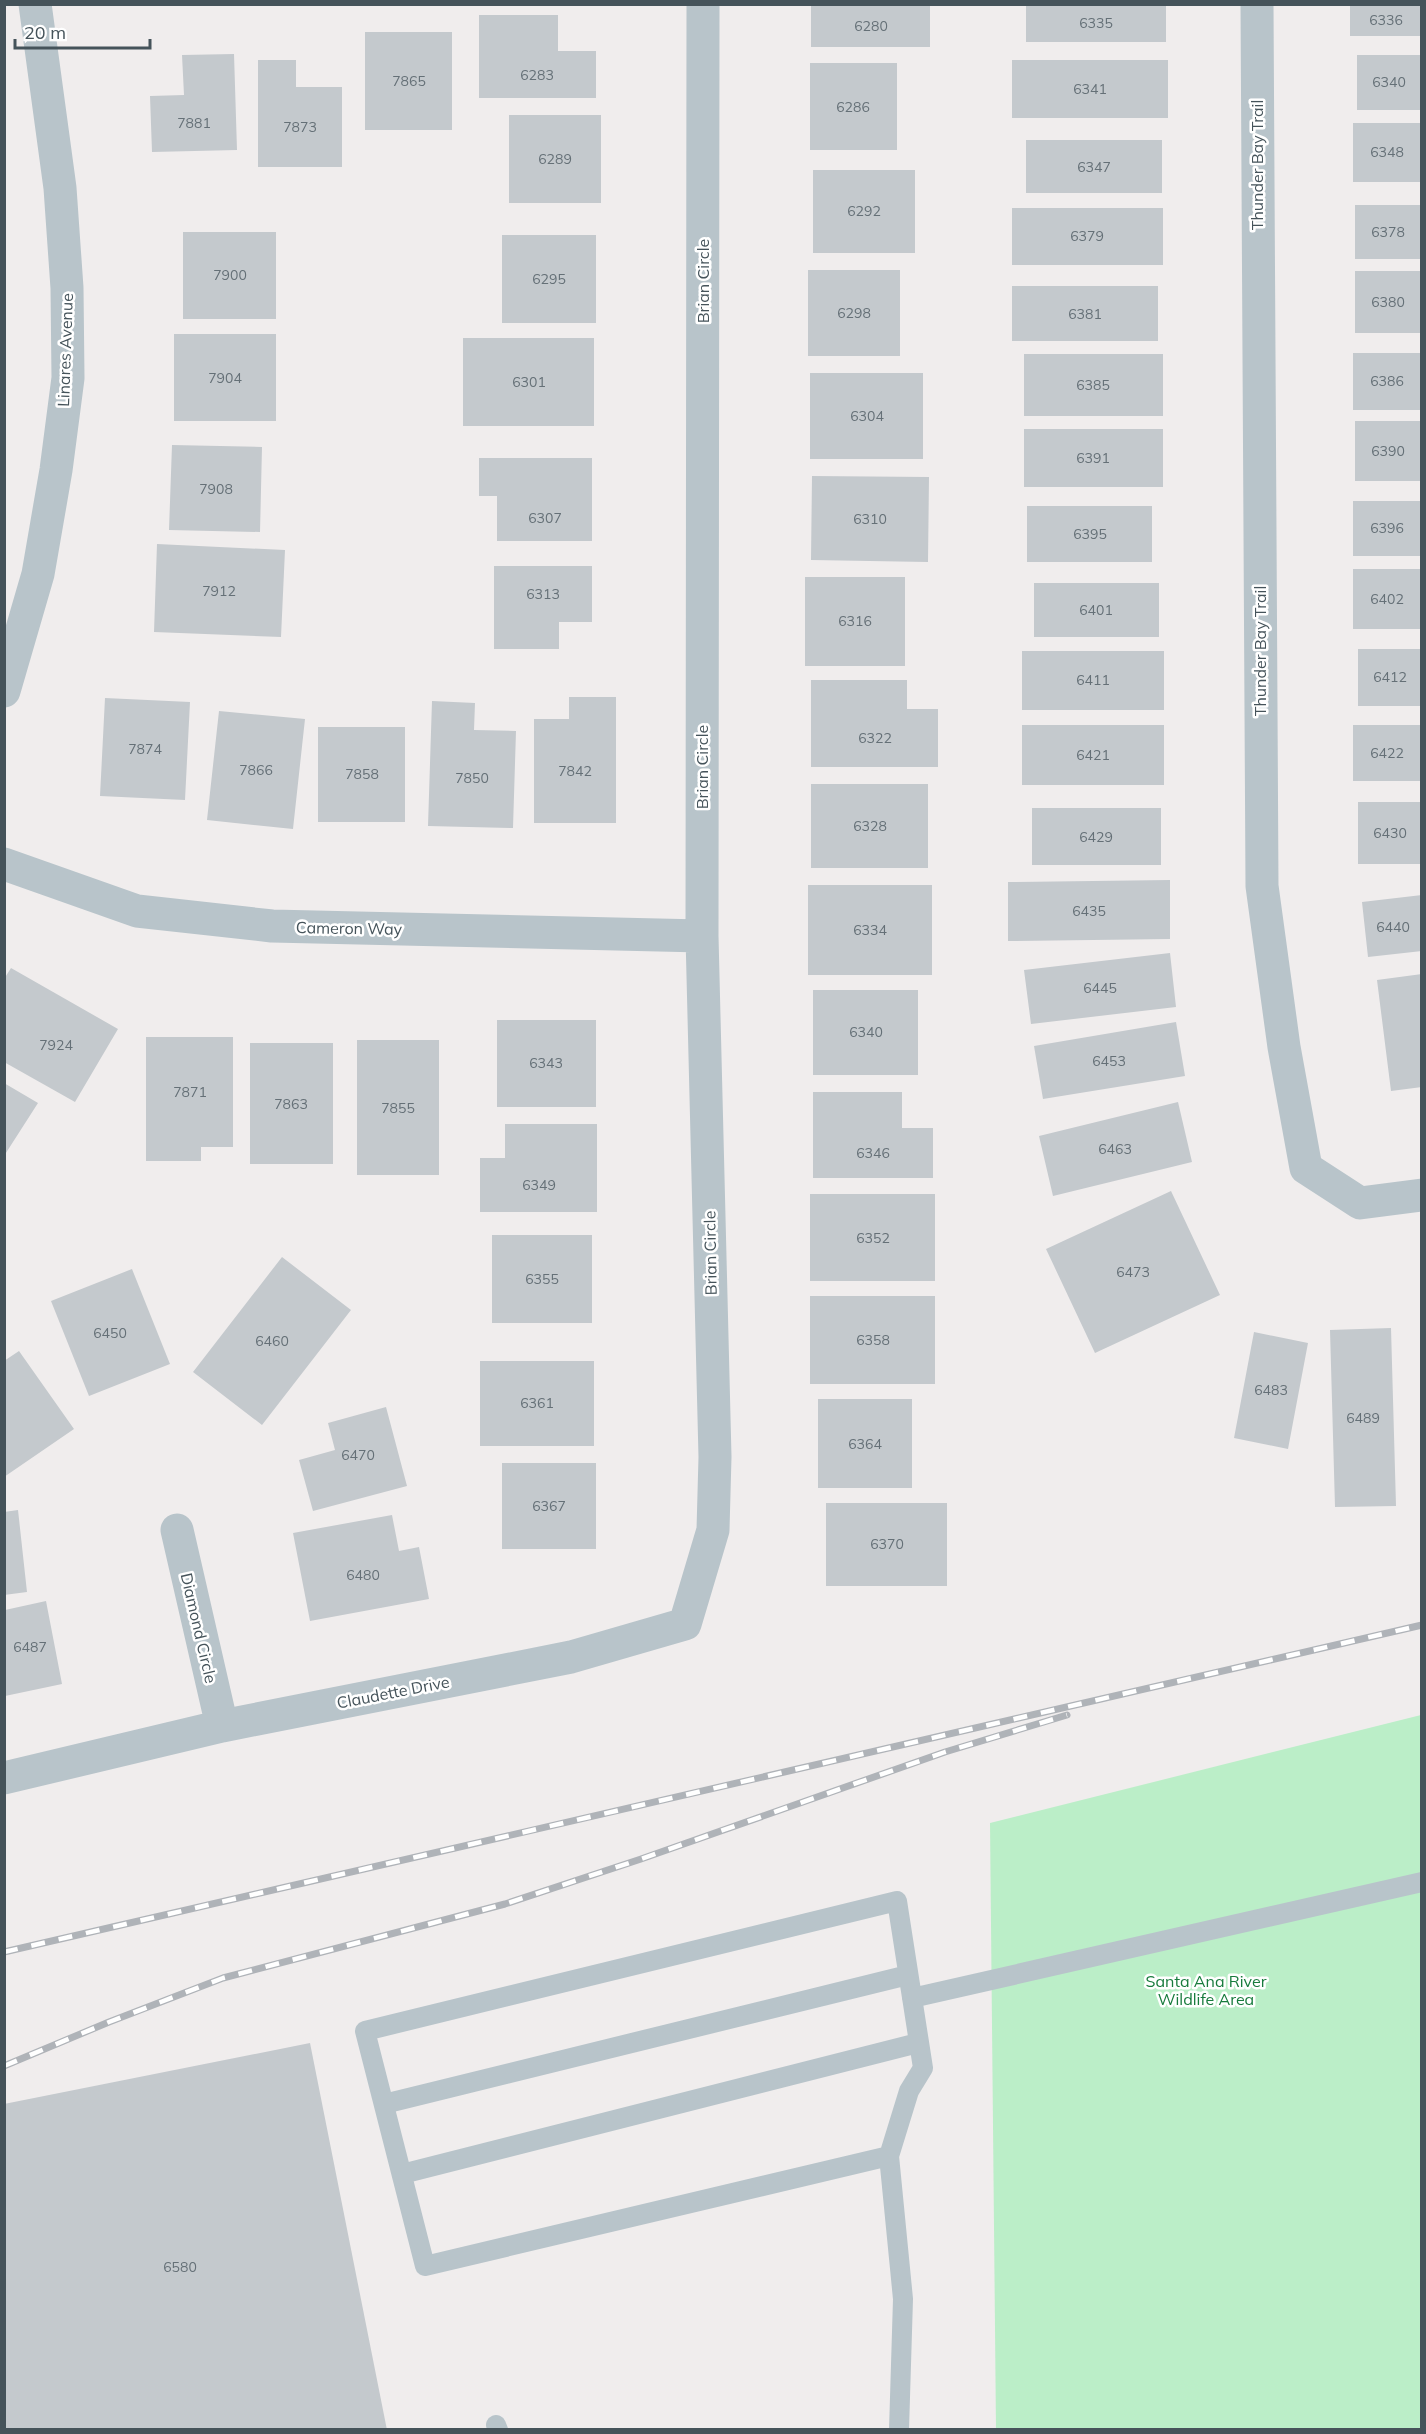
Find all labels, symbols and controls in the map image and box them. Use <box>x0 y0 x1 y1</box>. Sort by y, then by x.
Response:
house number: 6336 <box>1369 11 1403 29</box>
scale bar <box>15 12 150 50</box>
house number: 6335 <box>1079 14 1113 32</box>
house number: 6280 <box>854 17 888 35</box>
text: 20 m <box>24 21 66 44</box>
house number: 6283 <box>520 66 554 84</box>
house number: 7865 <box>392 72 426 90</box>
house number: 6340 <box>1372 73 1406 91</box>
house number: 6341 <box>1073 80 1107 98</box>
house number: 6286 <box>836 98 870 116</box>
street label: Thunder Bay Trail <box>1247 100 1267 230</box>
house number: 7881 <box>177 114 211 132</box>
house number: 7873 <box>283 118 317 136</box>
house number: 6348 <box>1370 143 1404 161</box>
house number: 6289 <box>538 150 572 168</box>
house number: 6347 <box>1077 158 1111 176</box>
house number: 6292 <box>847 202 881 220</box>
house number: 6378 <box>1371 223 1405 241</box>
house number: 6379 <box>1070 227 1104 245</box>
street label: Brian Circle <box>693 239 713 323</box>
house number: 7900 <box>213 266 247 284</box>
house number: 6295 <box>532 270 566 288</box>
street label: Linares Avenue <box>53 293 77 407</box>
house number: 6380 <box>1371 293 1405 311</box>
house number: 6298 <box>837 304 871 322</box>
house number: 6381 <box>1068 305 1102 323</box>
house number: 7904 <box>208 369 242 387</box>
house number: 6386 <box>1370 372 1404 390</box>
house number: 6301 <box>512 373 546 391</box>
house number: 6385 <box>1076 376 1110 394</box>
house number: 6304 <box>850 407 884 425</box>
house number: 6390 <box>1371 442 1405 460</box>
house number: 6391 <box>1076 449 1110 467</box>
house number: 7908 <box>199 480 233 498</box>
house number: 6307 <box>528 509 562 527</box>
house number: 6310 <box>853 510 887 528</box>
house number: 6396 <box>1370 519 1404 537</box>
house number: 6395 <box>1073 525 1107 543</box>
house number: 7912 <box>202 582 236 600</box>
house number: 6313 <box>526 585 560 603</box>
street label: Thunder Bay Trail <box>1250 586 1270 716</box>
house number: 6402 <box>1370 590 1404 608</box>
house number: 6401 <box>1079 601 1113 619</box>
house number: 6316 <box>838 612 872 630</box>
house number: 6412 <box>1373 668 1407 686</box>
house number: 6411 <box>1076 671 1110 689</box>
street label: Brian Circle <box>692 725 712 809</box>
house number: 6322 <box>858 729 892 747</box>
house number: 7874 <box>128 740 162 758</box>
house number: 6422 <box>1370 744 1404 762</box>
house number: 6421 <box>1076 746 1110 764</box>
house number: 7866 <box>239 761 273 779</box>
house number: 7842 <box>558 762 592 780</box>
house number: 7858 <box>345 765 379 783</box>
house number: 7850 <box>455 769 489 787</box>
house number: 6328 <box>853 817 887 835</box>
house number: 6430 <box>1373 824 1407 842</box>
house number: 6429 <box>1079 828 1113 846</box>
house number: 6435 <box>1072 902 1106 920</box>
street label: Cameron Way <box>296 917 403 939</box>
house number: 6440 <box>1376 918 1410 936</box>
house number: 6334 <box>853 921 887 939</box>
house number: 6445 <box>1083 979 1117 997</box>
house number: 6340 <box>849 1023 883 1041</box>
house number: 7924 <box>39 1036 73 1054</box>
house number: 6453 <box>1092 1052 1126 1070</box>
house number: 6343 <box>529 1054 563 1072</box>
house number: 7871 <box>173 1083 207 1101</box>
house number: 7863 <box>274 1095 308 1113</box>
house number: 7855 <box>381 1099 415 1117</box>
house number: 6463 <box>1098 1140 1132 1158</box>
house number: 6346 <box>856 1144 890 1162</box>
house number: 6349 <box>522 1176 556 1194</box>
street label: Brian Circle <box>699 1211 721 1295</box>
house number: 6352 <box>856 1229 890 1247</box>
house number: 6473 <box>1116 1263 1150 1281</box>
house number: 6355 <box>525 1270 559 1288</box>
house number: 6450 <box>93 1324 127 1342</box>
house number: 6358 <box>856 1331 890 1349</box>
house number: 6460 <box>255 1332 289 1350</box>
house number: 6483 <box>1254 1381 1288 1399</box>
house number: 6361 <box>520 1394 554 1412</box>
house number: 6489 <box>1346 1409 1380 1427</box>
house number: 6364 <box>848 1435 882 1453</box>
house number: 6470 <box>341 1446 375 1464</box>
house number: 6367 <box>532 1497 566 1515</box>
house number: 6370 <box>870 1535 904 1553</box>
house number: 6480 <box>346 1566 380 1584</box>
street label: Diamond Circle <box>177 1571 221 1685</box>
house number: 6487 <box>13 1638 47 1656</box>
street label: Claudette Drive <box>335 1671 451 1713</box>
park label: Santa Ana River Wildlife Area <box>1145 1971 1267 2009</box>
house number: 6580 <box>163 2258 197 2276</box>

